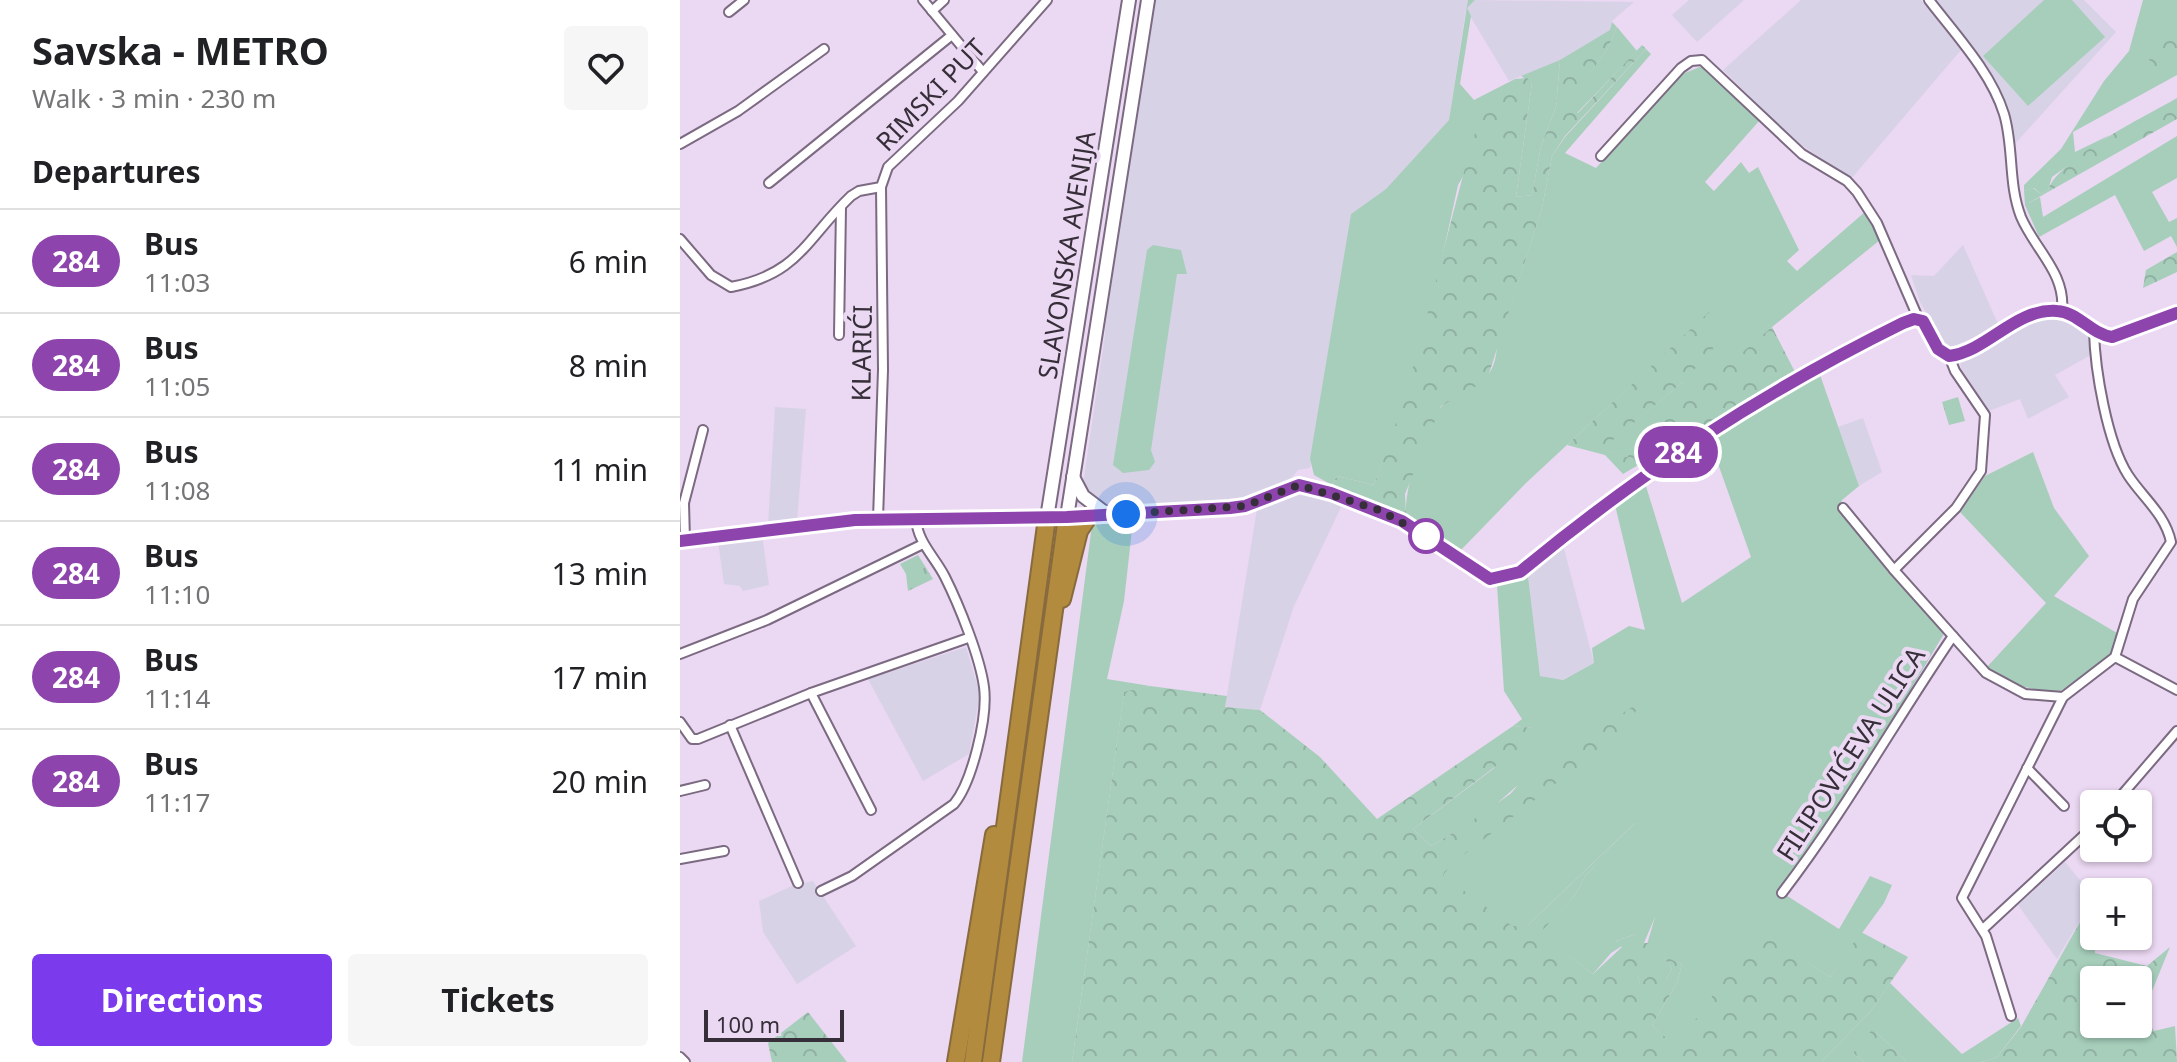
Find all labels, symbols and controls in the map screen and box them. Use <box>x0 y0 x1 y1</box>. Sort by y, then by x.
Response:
text: Savska - METRO <box>32 24 329 76</box>
button: heart <box>564 26 648 110</box>
street label: RIMSKI PUT <box>867 30 994 158</box>
text: Walk · 3 min · 230 m <box>32 80 276 116</box>
street label: SLAVONSKA AVENIJA <box>1029 128 1103 381</box>
text: Departures <box>32 151 201 192</box>
text: Bus <box>144 223 199 264</box>
text: 6 min <box>569 241 648 282</box>
text: 284 <box>52 242 100 280</box>
text: 11:03 <box>144 264 210 300</box>
street label: KLARIĆI <box>842 304 880 402</box>
text: Bus <box>144 327 199 368</box>
text: 8 min <box>569 345 648 386</box>
text: 284 <box>52 346 100 384</box>
text: 11:05 <box>144 368 210 404</box>
line badge: 284 <box>1632 426 1724 478</box>
text: Bus <box>144 431 199 472</box>
text: 284 <box>1654 433 1702 471</box>
text: 11 min <box>552 449 648 490</box>
text: 284 <box>52 450 100 488</box>
text: 11:08 <box>144 472 210 508</box>
your location <box>1106 494 1146 534</box>
unlabelled marker <box>1409 519 1443 553</box>
text: Bus <box>144 535 199 576</box>
text: 13 min <box>552 553 648 594</box>
text: 284 <box>52 554 100 592</box>
text: 11:10 <box>144 576 210 612</box>
text: Bus <box>144 639 199 680</box>
street label: FILIPOVIĆEVA ULICA <box>1767 639 1933 867</box>
text: 17 min <box>552 657 648 698</box>
text: 284 <box>52 658 100 696</box>
text: 11:14 <box>144 680 210 716</box>
text: Bus <box>144 743 199 784</box>
text: 20 min <box>552 761 648 802</box>
text: 284 <box>52 762 100 800</box>
text: 11:17 <box>144 784 210 820</box>
map controls <box>2080 790 2152 1038</box>
button: locate <box>2080 790 2152 862</box>
button: + <box>2080 878 2152 950</box>
button: Directions <box>32 954 332 1046</box>
button: Tickets <box>348 954 648 1046</box>
button: − <box>2080 966 2152 1038</box>
scale bar <box>704 1006 844 1042</box>
text: 100 m <box>716 1009 780 1039</box>

